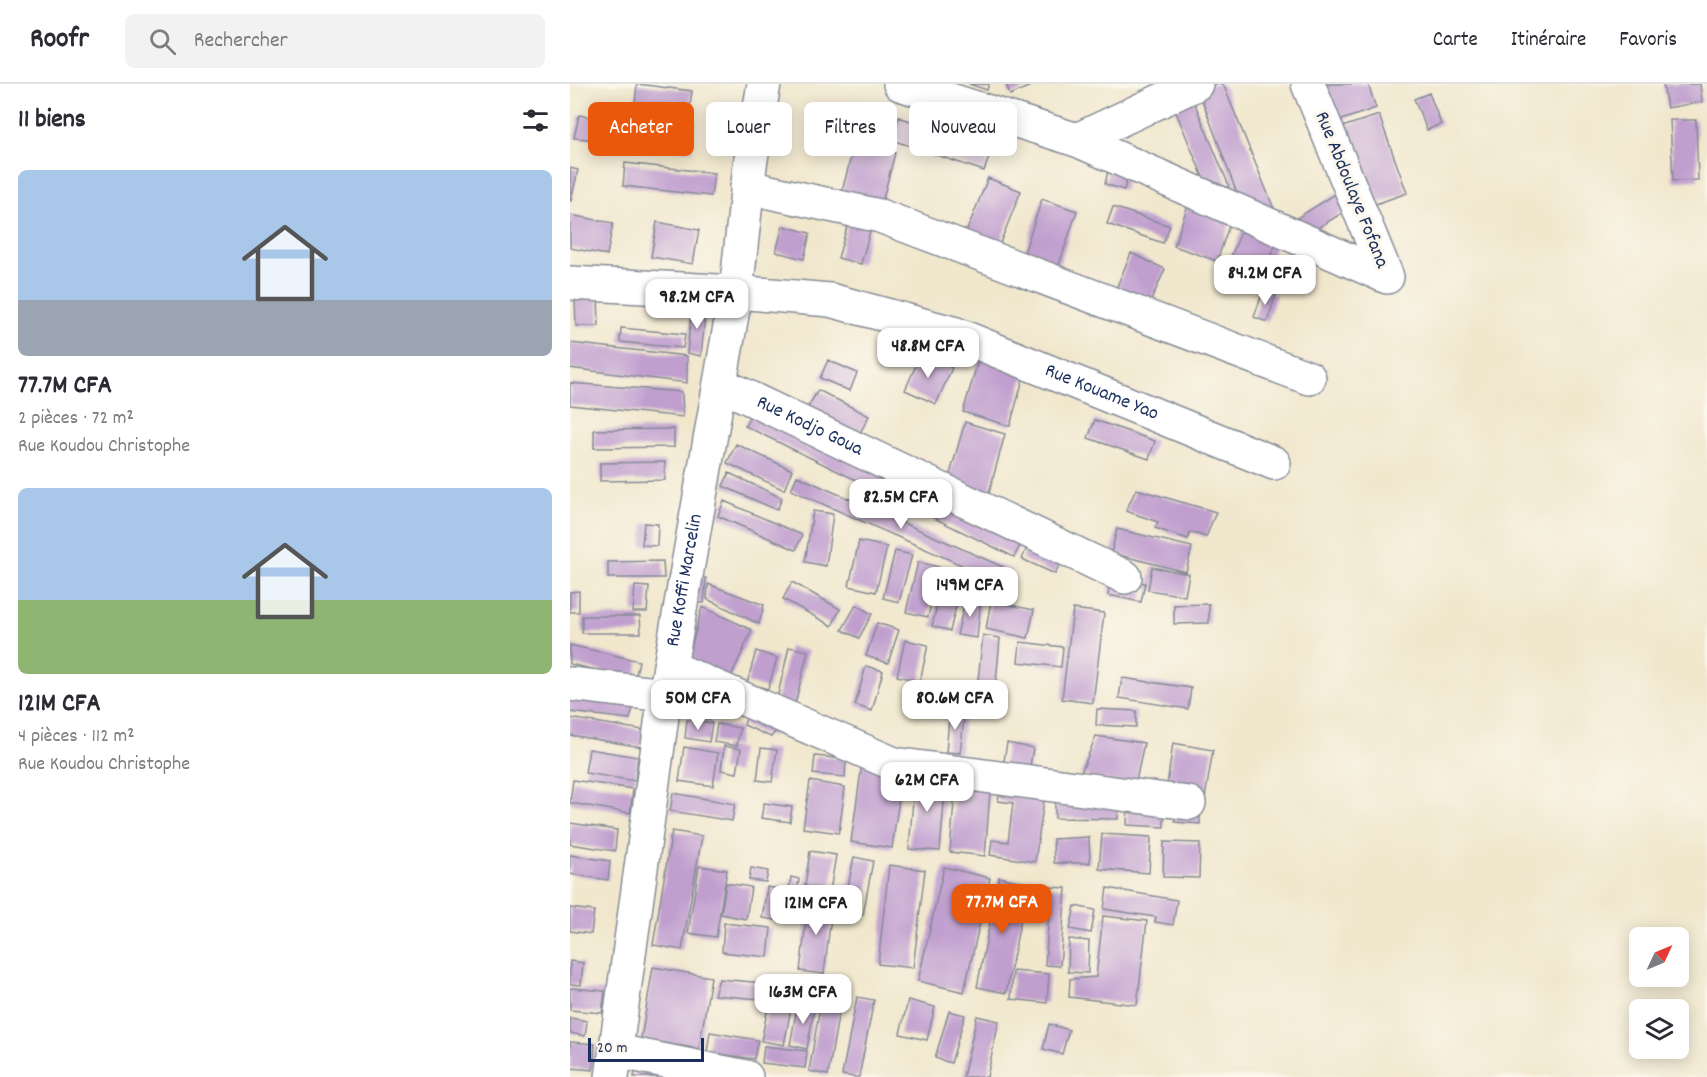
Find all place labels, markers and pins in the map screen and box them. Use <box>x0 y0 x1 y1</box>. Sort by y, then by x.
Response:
pin: 84.2M CFA <box>1196 255 1334 306</box>
pin: 98.2M CFA <box>628 279 766 330</box>
pin: 48.8M CFA <box>859 328 997 379</box>
pin: 82.5M CFA <box>832 479 970 530</box>
pin: 149M CFA <box>908 567 1032 618</box>
pin: 50M CFA <box>643 680 753 731</box>
pin: 80.6M CFA <box>886 680 1024 731</box>
pin: 62M CFA <box>872 762 982 813</box>
pin: 77.7M CFA <box>933 884 1071 935</box>
pin: 121M CFA <box>754 885 878 936</box>
pin: 163M CFA <box>741 974 865 1025</box>

